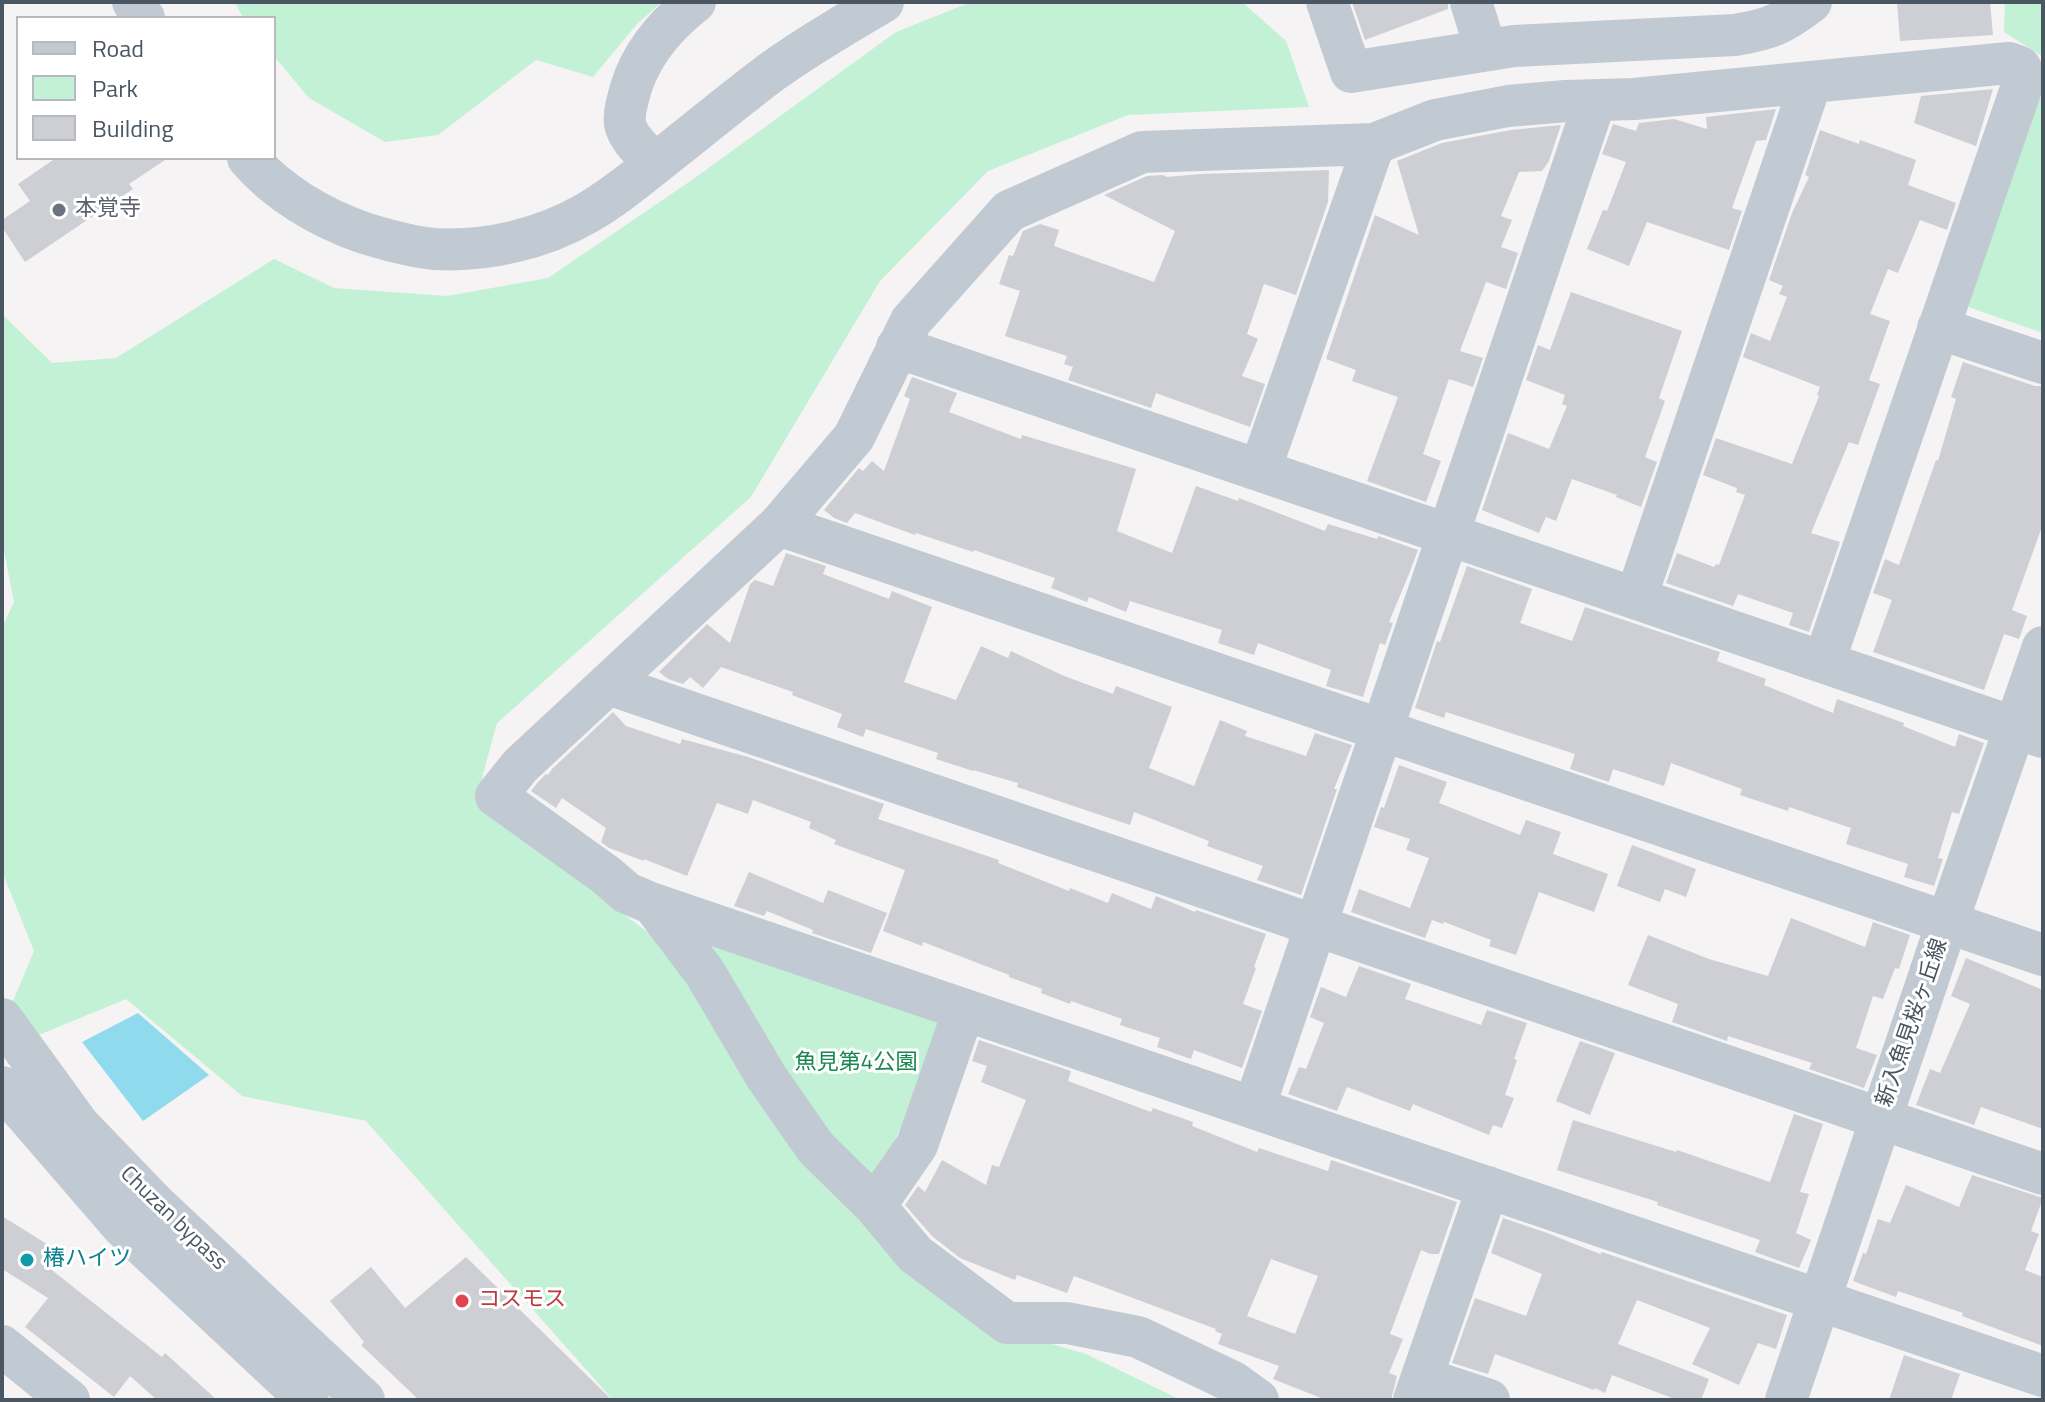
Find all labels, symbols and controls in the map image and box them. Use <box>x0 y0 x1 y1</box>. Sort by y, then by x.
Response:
legend <box>16 16 276 160</box>
text: Road <box>92 30 144 66</box>
text: Park <box>92 70 138 106</box>
text: Building <box>92 110 174 146</box>
place label: 本覚寺 <box>75 197 141 223</box>
marker: 本覚寺 <box>50 201 68 219</box>
street label: 新入魚見桜ヶ丘線 <box>1872 935 1954 1111</box>
park label: 魚見第4公園 <box>795 1051 917 1077</box>
street label: Chuzan bypass <box>114 1161 232 1277</box>
place label: 椿ハイツ <box>43 1247 131 1273</box>
marker: 椿ハイツ <box>18 1251 36 1269</box>
place label: コスモス <box>478 1288 566 1314</box>
marker: コスモス <box>453 1292 471 1310</box>

